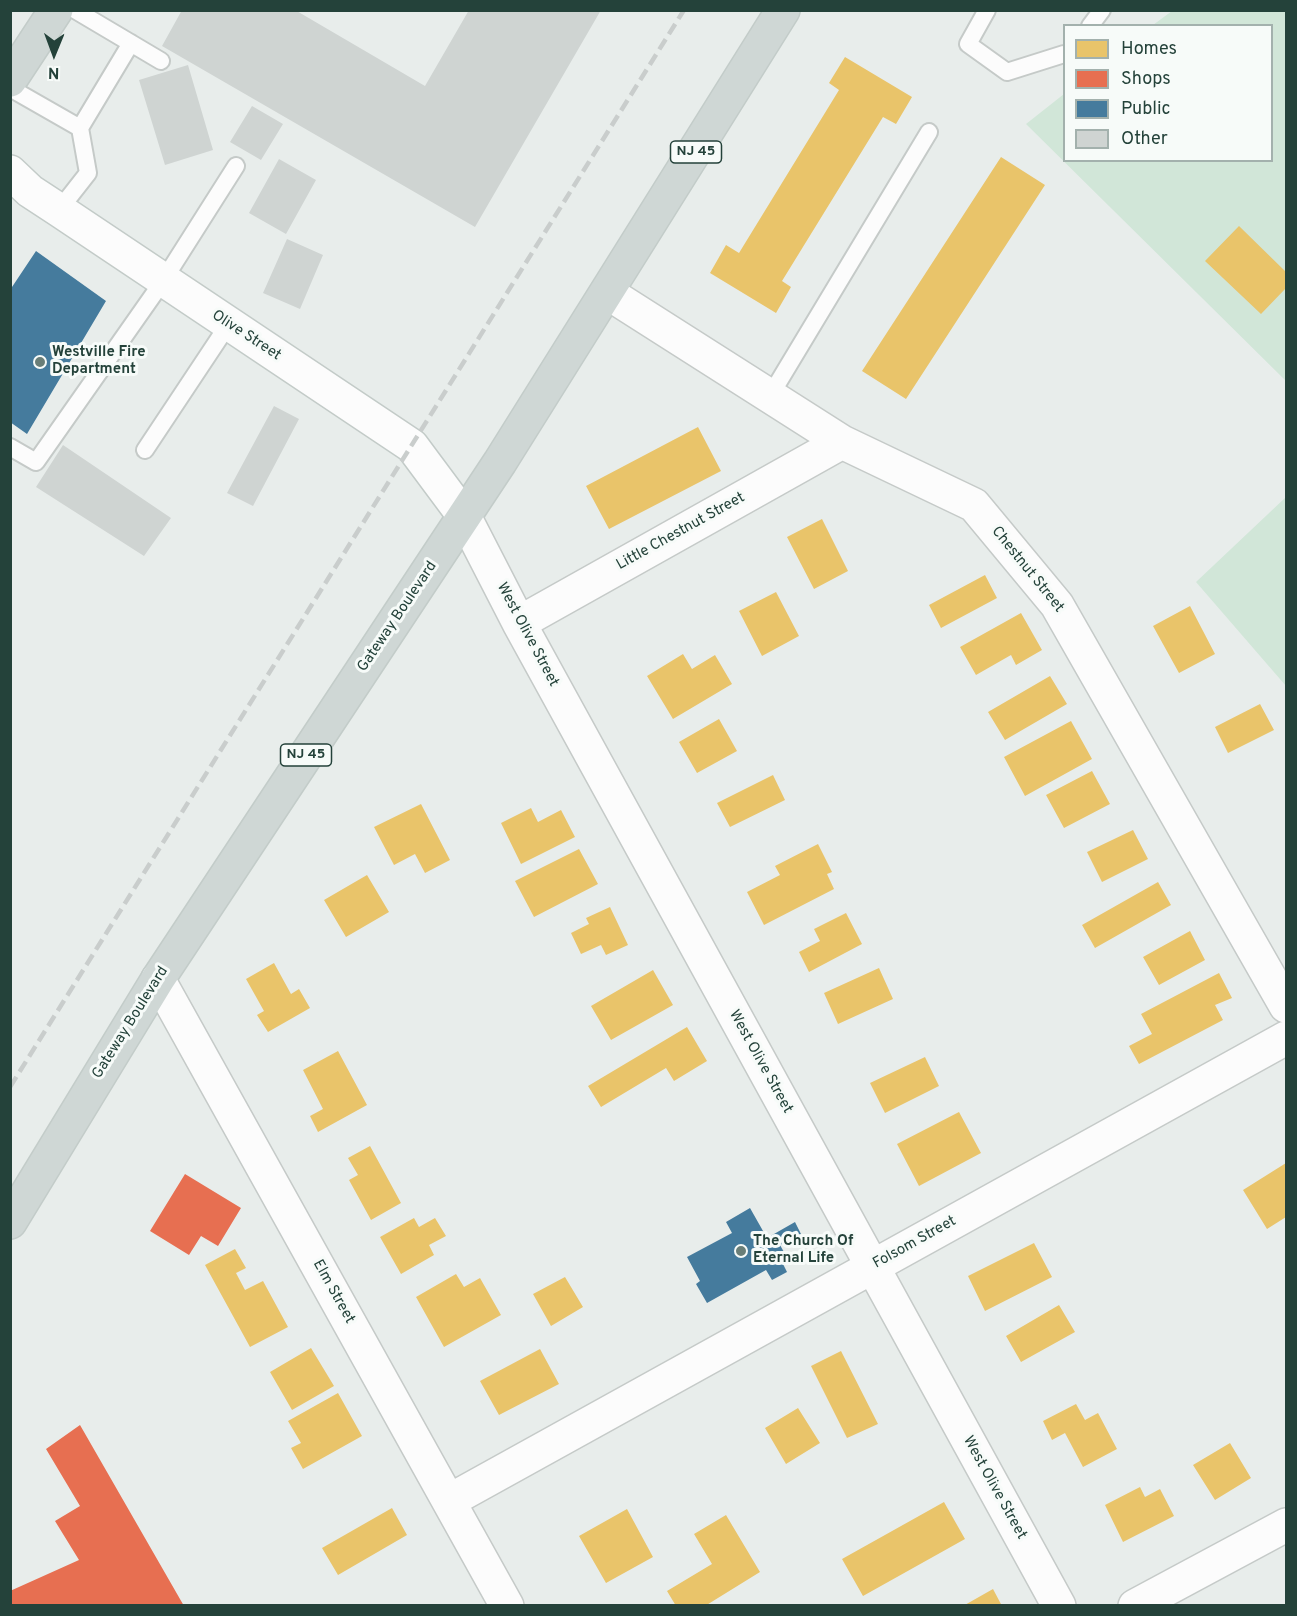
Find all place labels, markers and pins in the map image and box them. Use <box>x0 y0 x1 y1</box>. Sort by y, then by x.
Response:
place label: Westville Fire Department <box>52 344 146 379</box>
marker: Westville Fire Department <box>33 355 47 369</box>
place label: The Church Of Eternal Life <box>753 1233 853 1268</box>
marker: The Church Of Eternal Life <box>734 1244 748 1258</box>

